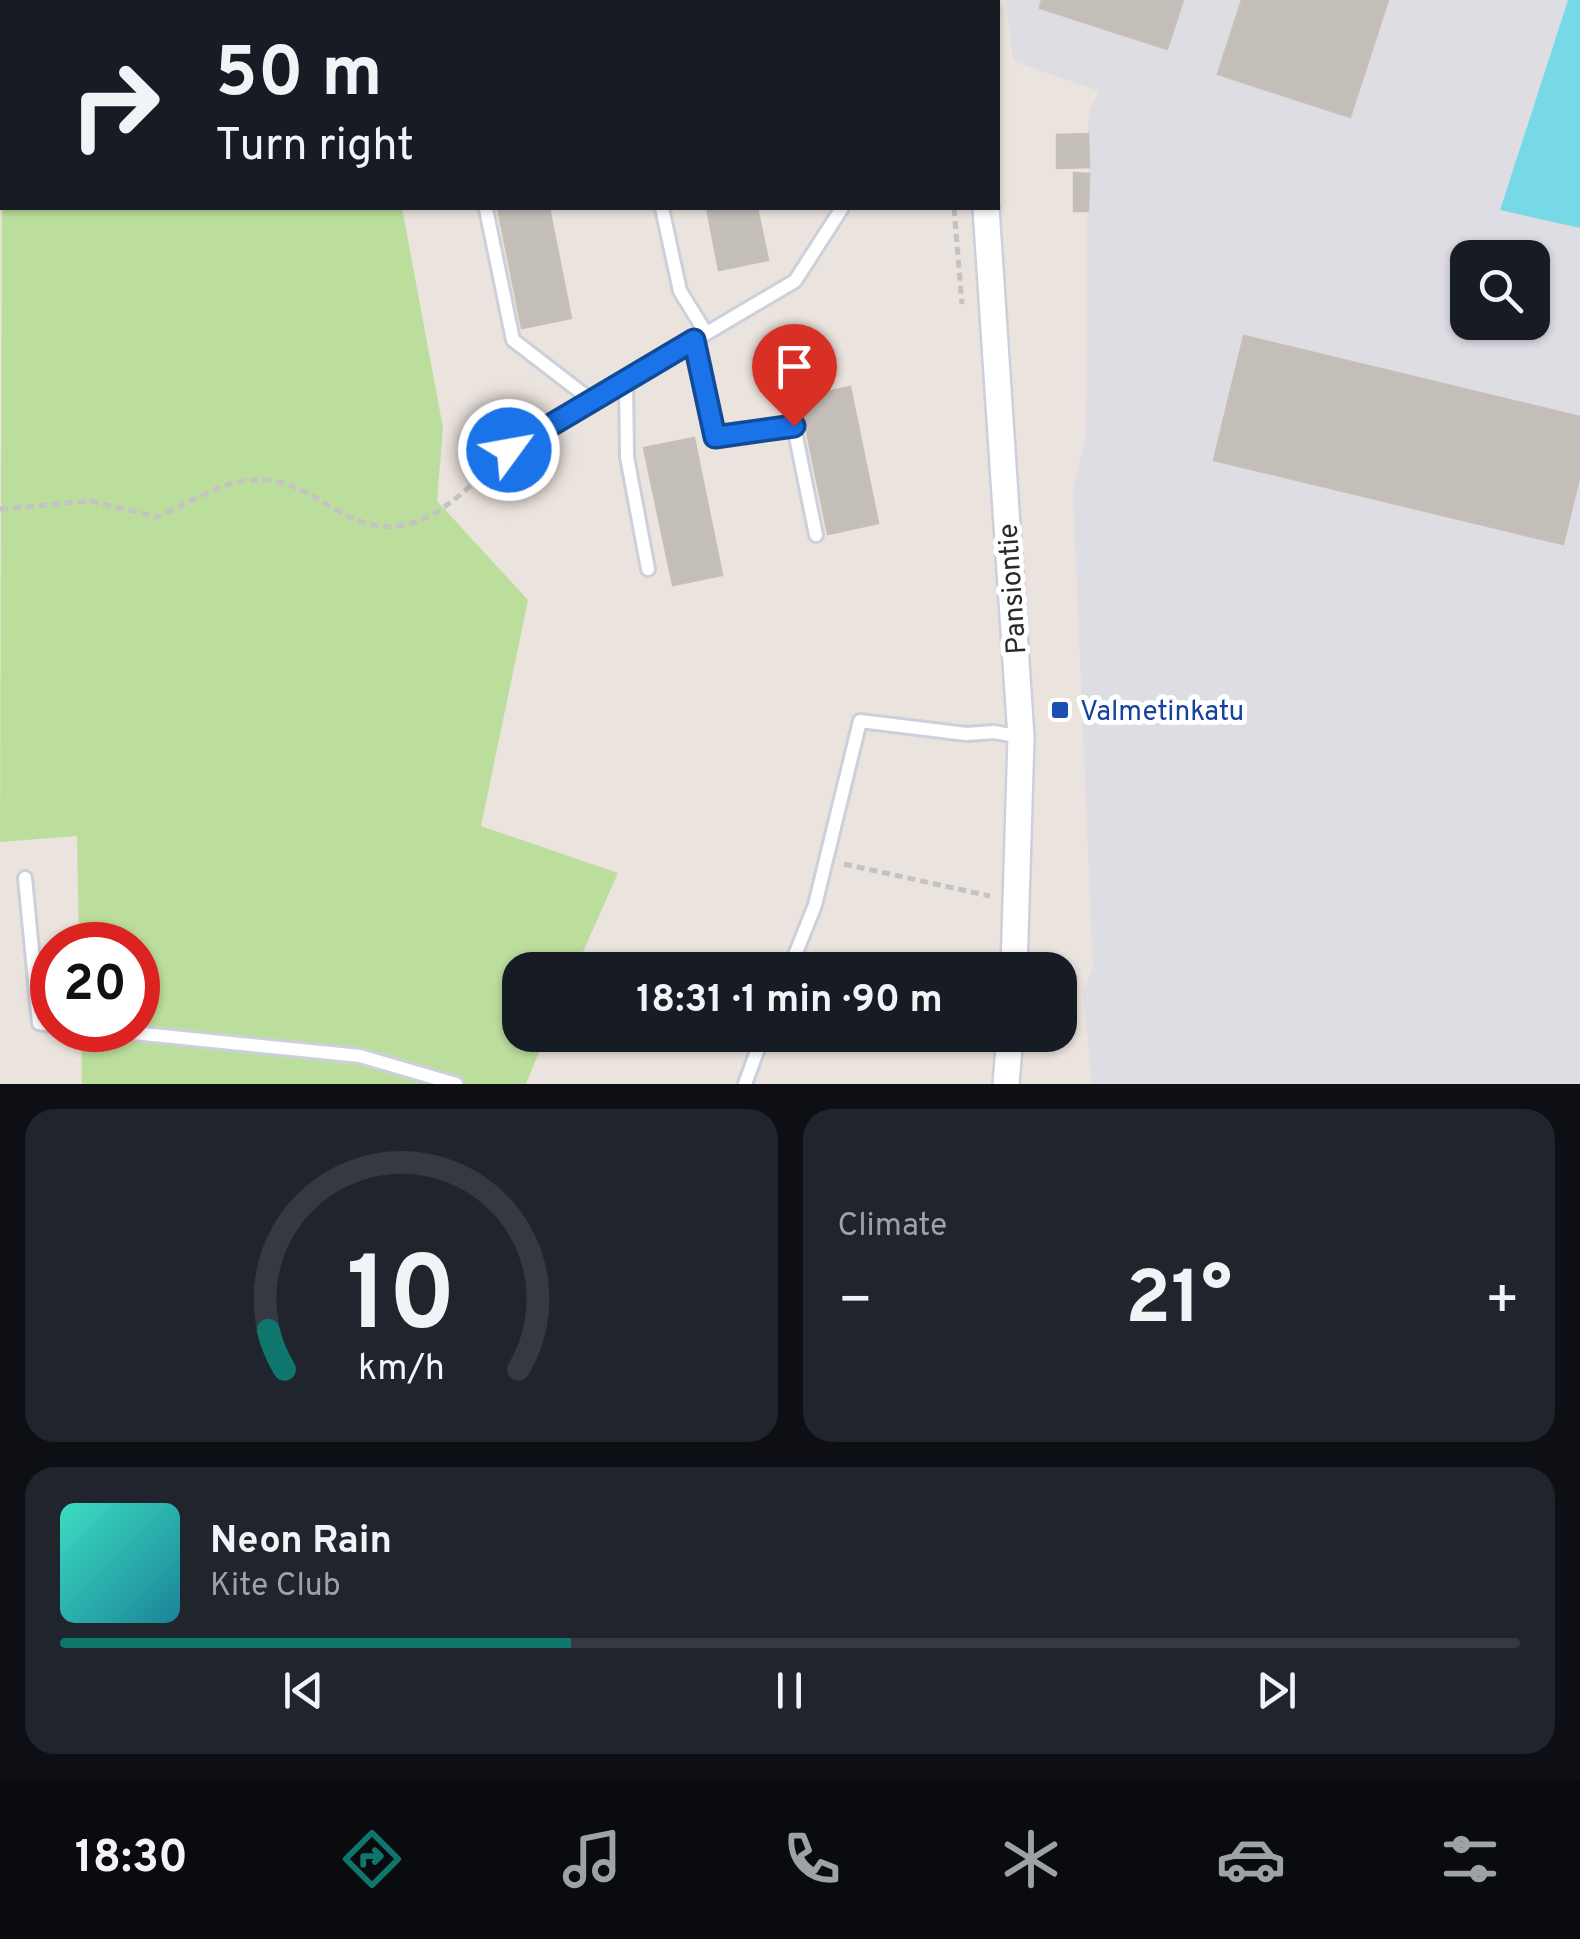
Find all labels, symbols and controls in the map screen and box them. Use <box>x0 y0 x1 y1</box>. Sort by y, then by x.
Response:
text: 50 m <box>215 32 382 121</box>
icon: right <box>50 40 180 170</box>
text: Turn right <box>215 119 414 176</box>
map controls <box>1450 240 1550 340</box>
button: search <box>1450 240 1550 340</box>
pin <box>752 324 837 427</box>
icon: arrive <box>767 339 822 394</box>
position arrow <box>457 398 561 502</box>
street label: Pansiontie <box>991 522 1037 655</box>
place label: Valmetinkatu <box>1080 695 1244 731</box>
marker: Valmetinkatu <box>1049 699 1071 721</box>
speed limit sign: 20 <box>30 922 160 1052</box>
text: 18:31 · 1 min · 90 m <box>636 977 943 1026</box>
text: Climate <box>838 1207 947 1247</box>
text: 10 <box>346 1235 456 1367</box>
text: 21° <box>1125 1255 1232 1350</box>
text: − <box>838 1268 873 1338</box>
text: + <box>1485 1268 1520 1338</box>
text: km/h <box>358 1347 445 1393</box>
text: Neon Rain <box>210 1518 392 1567</box>
text: Kite Club <box>210 1567 341 1607</box>
icon: previous <box>276 1663 331 1718</box>
icon: pause <box>762 1663 817 1718</box>
icon: next <box>1249 1663 1304 1718</box>
icon: directions <box>337 1824 407 1894</box>
icon: music <box>557 1824 627 1894</box>
icon: phone <box>777 1824 847 1894</box>
icon: climate <box>996 1824 1066 1894</box>
icon: car <box>1216 1824 1286 1894</box>
icon: filters <box>1435 1824 1505 1894</box>
text: 18:30 <box>75 1831 188 1888</box>

